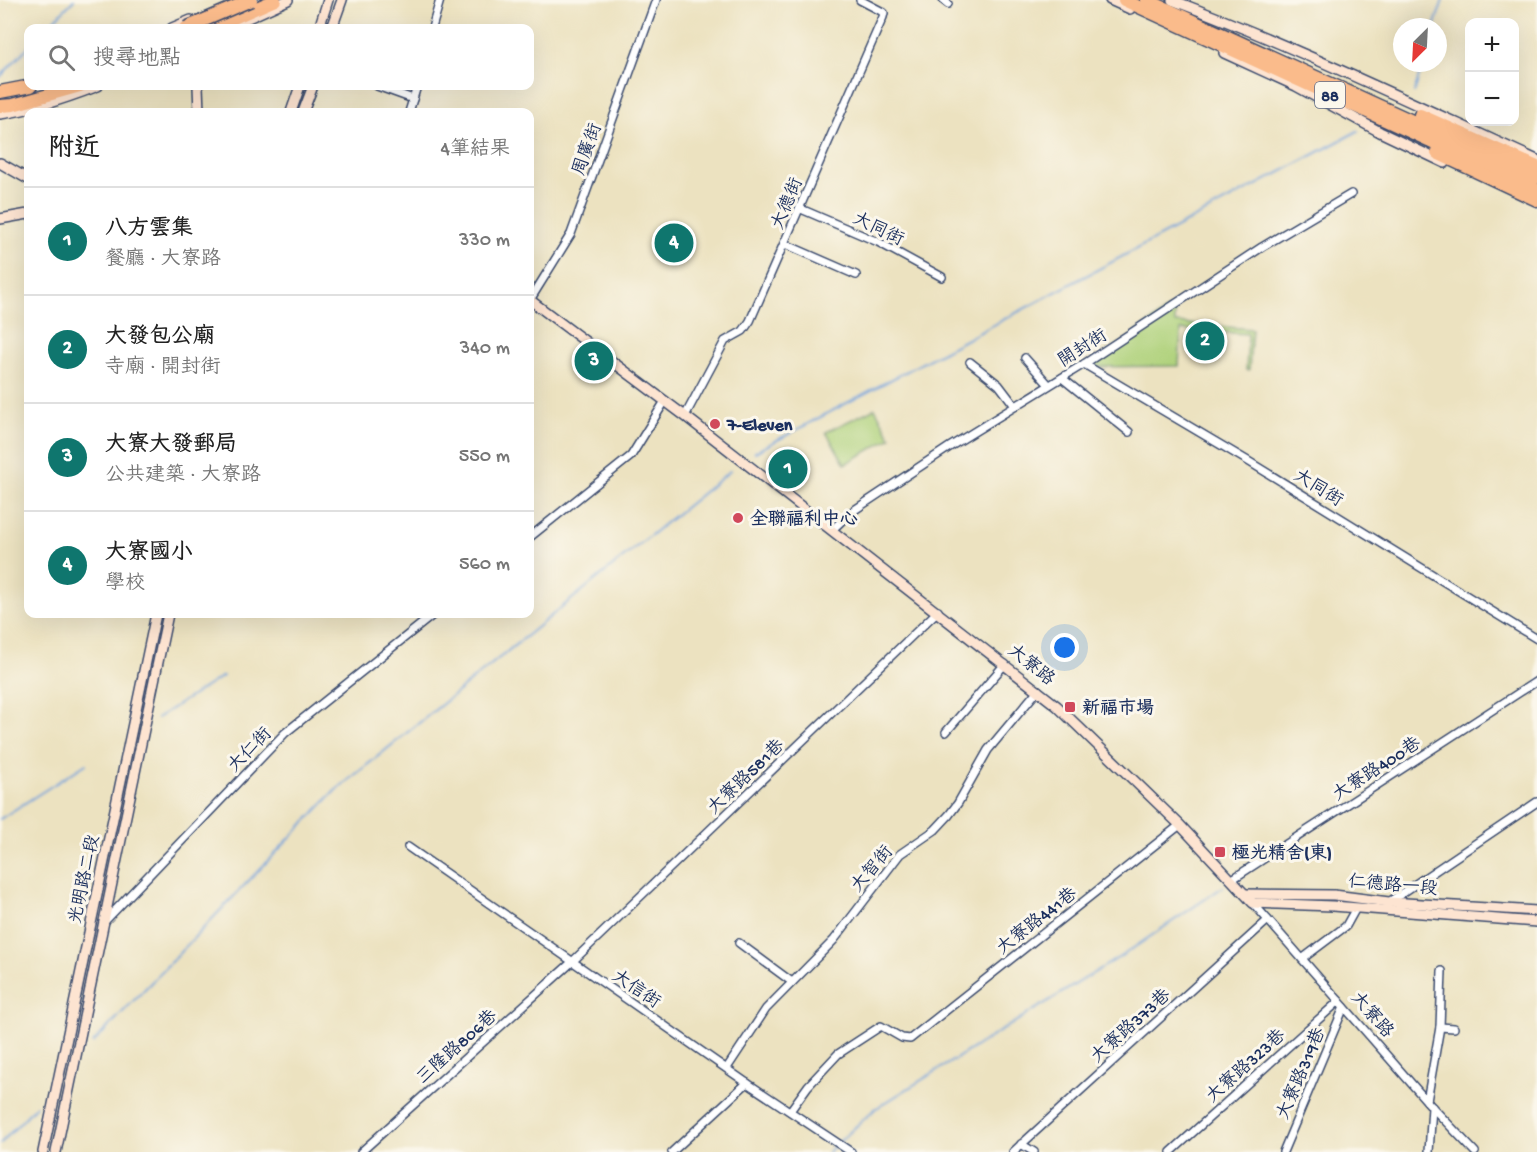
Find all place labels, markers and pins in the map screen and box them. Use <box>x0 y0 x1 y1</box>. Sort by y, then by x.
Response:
pin: 4 <box>654 220 694 266</box>
pin: 2 <box>1186 318 1224 364</box>
pin: 3 <box>574 338 614 384</box>
place label: 7-Eleven <box>726 416 793 437</box>
marker: 7-Eleven <box>708 417 722 431</box>
pin: 1 <box>768 446 808 492</box>
place label: 全聯福利中心 <box>750 509 858 531</box>
marker: 全聯福利中心 <box>731 511 745 525</box>
place label: 新福市場 <box>1082 698 1154 720</box>
marker: 新福市場 <box>1063 700 1077 714</box>
place label: 極光精舍(東) <box>1231 843 1332 865</box>
marker: 極光精舍(東) <box>1213 845 1227 859</box>

